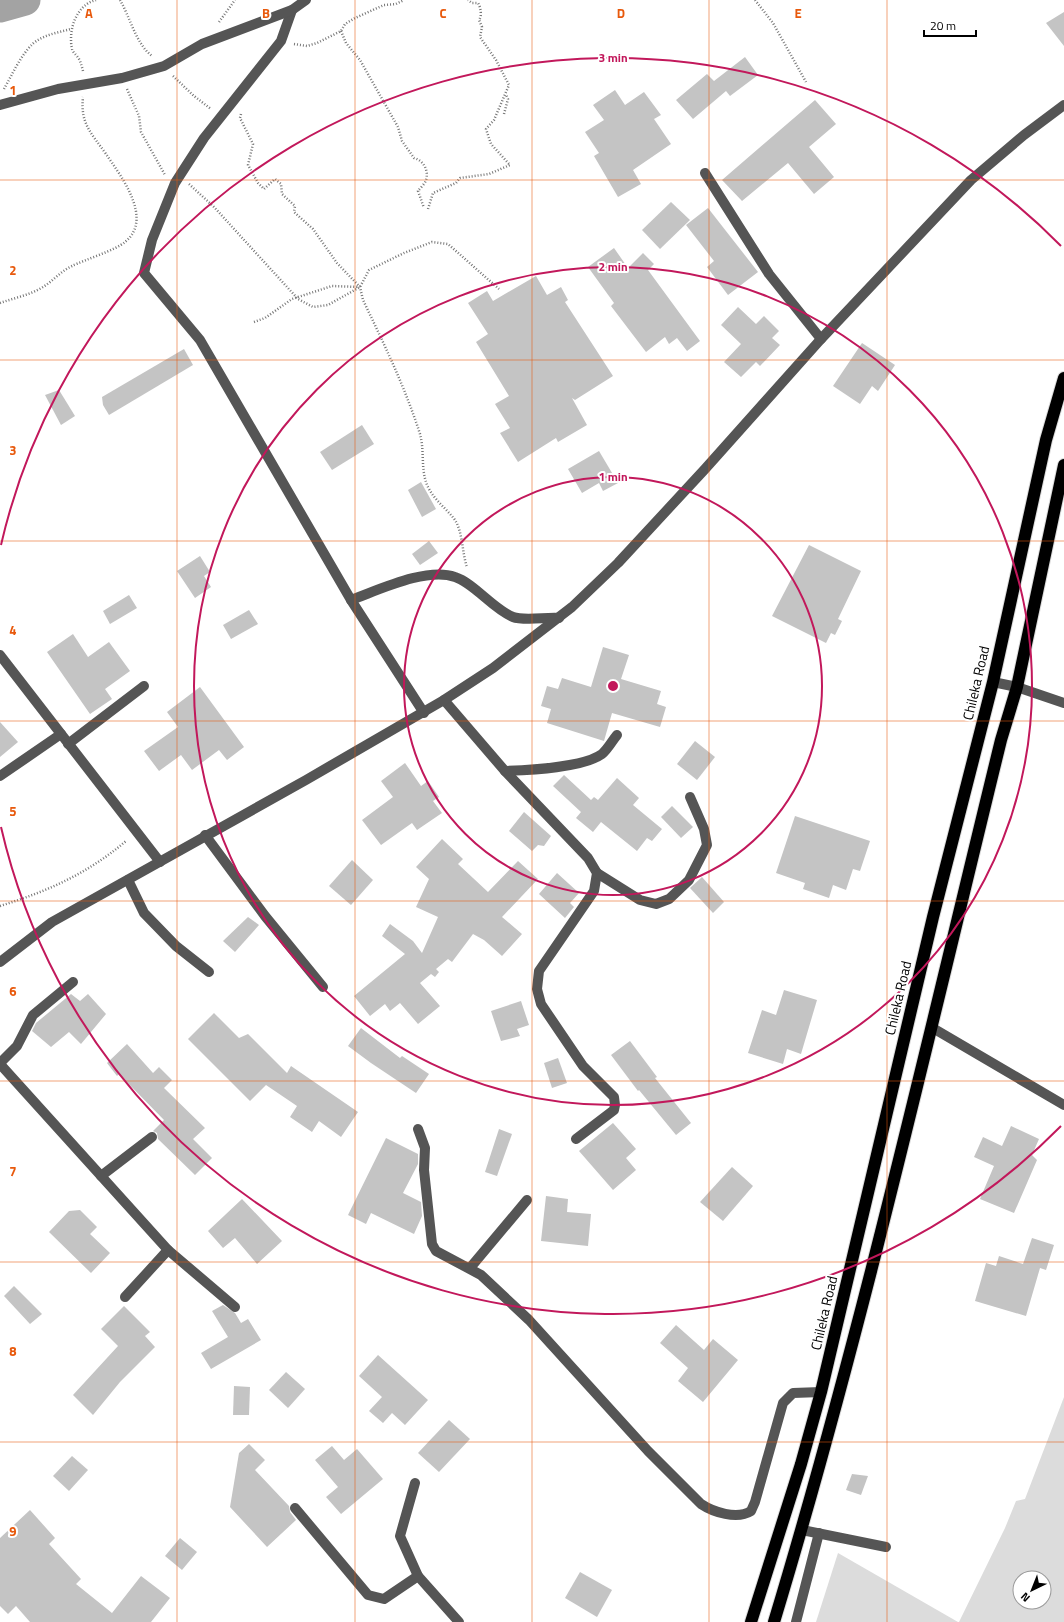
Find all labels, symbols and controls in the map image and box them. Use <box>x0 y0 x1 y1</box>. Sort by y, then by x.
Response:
text: A <box>85 3 93 23</box>
text: B <box>262 3 270 23</box>
text: C <box>439 3 447 23</box>
text: D <box>617 3 625 23</box>
text: E <box>794 3 802 23</box>
scale bar <box>924 12 976 38</box>
text: 20 m <box>930 16 956 35</box>
text: 3 min <box>598 48 628 67</box>
text: 1 <box>9 80 17 100</box>
text: 2 min <box>598 257 628 276</box>
text: 2 <box>9 260 17 280</box>
text: 3 <box>9 440 17 460</box>
text: 1 min <box>598 467 628 486</box>
text: 4 <box>9 620 17 640</box>
street label: Chileka Road <box>957 644 994 722</box>
centre of rings <box>606 679 620 693</box>
text: 5 <box>9 801 17 821</box>
street label: Chileka Road <box>879 959 916 1037</box>
text: 6 <box>9 981 17 1001</box>
text: 7 <box>9 1161 17 1181</box>
street label: Chileka Road <box>805 1274 842 1352</box>
text: 8 <box>9 1341 17 1361</box>
text: 9 <box>9 1521 17 1541</box>
north arrow <box>1012 1570 1052 1610</box>
text: N <box>1017 1589 1033 1606</box>

